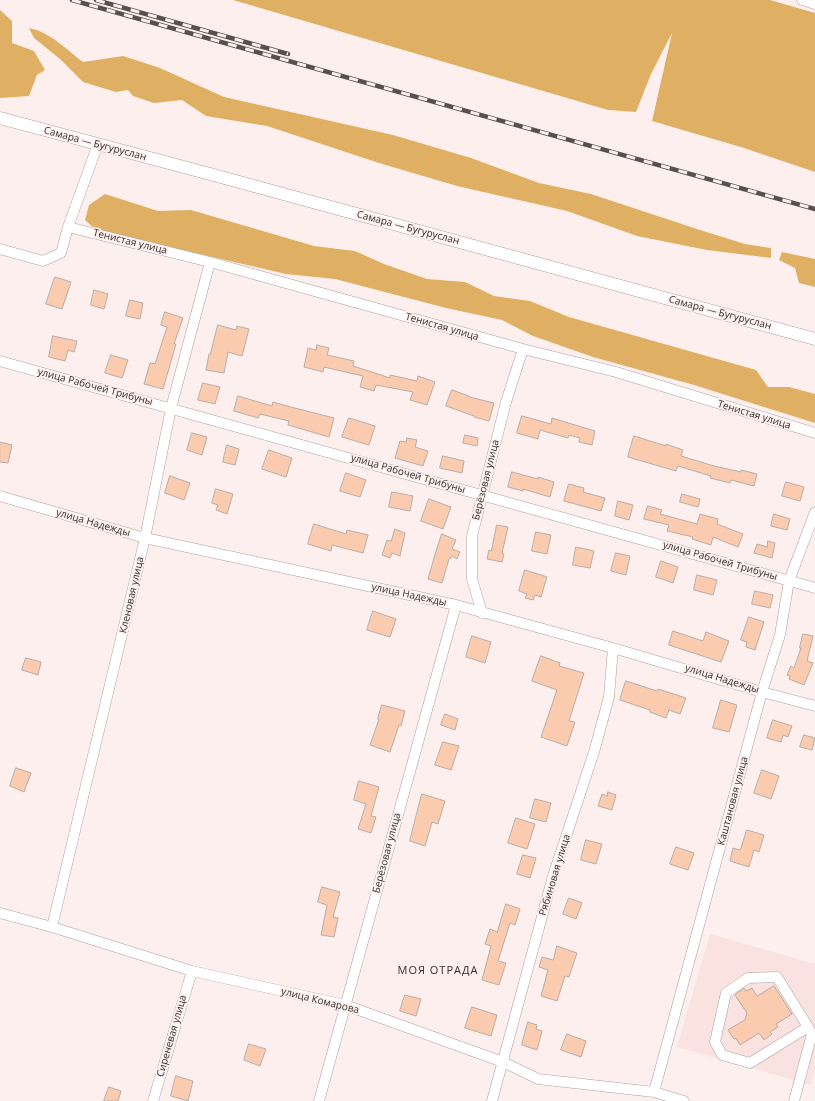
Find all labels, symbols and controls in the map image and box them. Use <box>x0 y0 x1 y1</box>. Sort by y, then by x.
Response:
street label: Самара — Бугуруслан <box>42 125 148 163</box>
street label: Самара — Бугуруслан <box>355 209 461 247</box>
street label: Тенистая улица <box>92 227 168 257</box>
street label: Самара — Бугуруслан <box>667 294 773 332</box>
street label: Тенистая улица <box>404 311 480 343</box>
street label: улица Рабочей Трибуны <box>36 366 154 408</box>
street label: Тенистая улица <box>716 398 792 432</box>
street label: Берёзовая улица <box>470 438 502 522</box>
street label: улица Рабочей Трибуны <box>349 452 467 496</box>
street label: улица Надежды <box>55 507 131 539</box>
street label: улица Рабочей Трибуны <box>661 539 779 583</box>
street label: Кленовая улица <box>117 556 147 634</box>
street label: улица Надежды <box>370 581 448 609</box>
street label: улица Надежды <box>684 662 760 696</box>
street label: Каштановая улица <box>715 755 751 847</box>
street label: Берёзовая улица <box>371 812 403 894</box>
street label: Рябиновая улица <box>537 833 573 917</box>
district label: МОЯ ОТРАДА <box>398 964 478 978</box>
street label: улица Комарова <box>280 986 360 1016</box>
street label: Сиреневая улица <box>155 994 189 1078</box>

